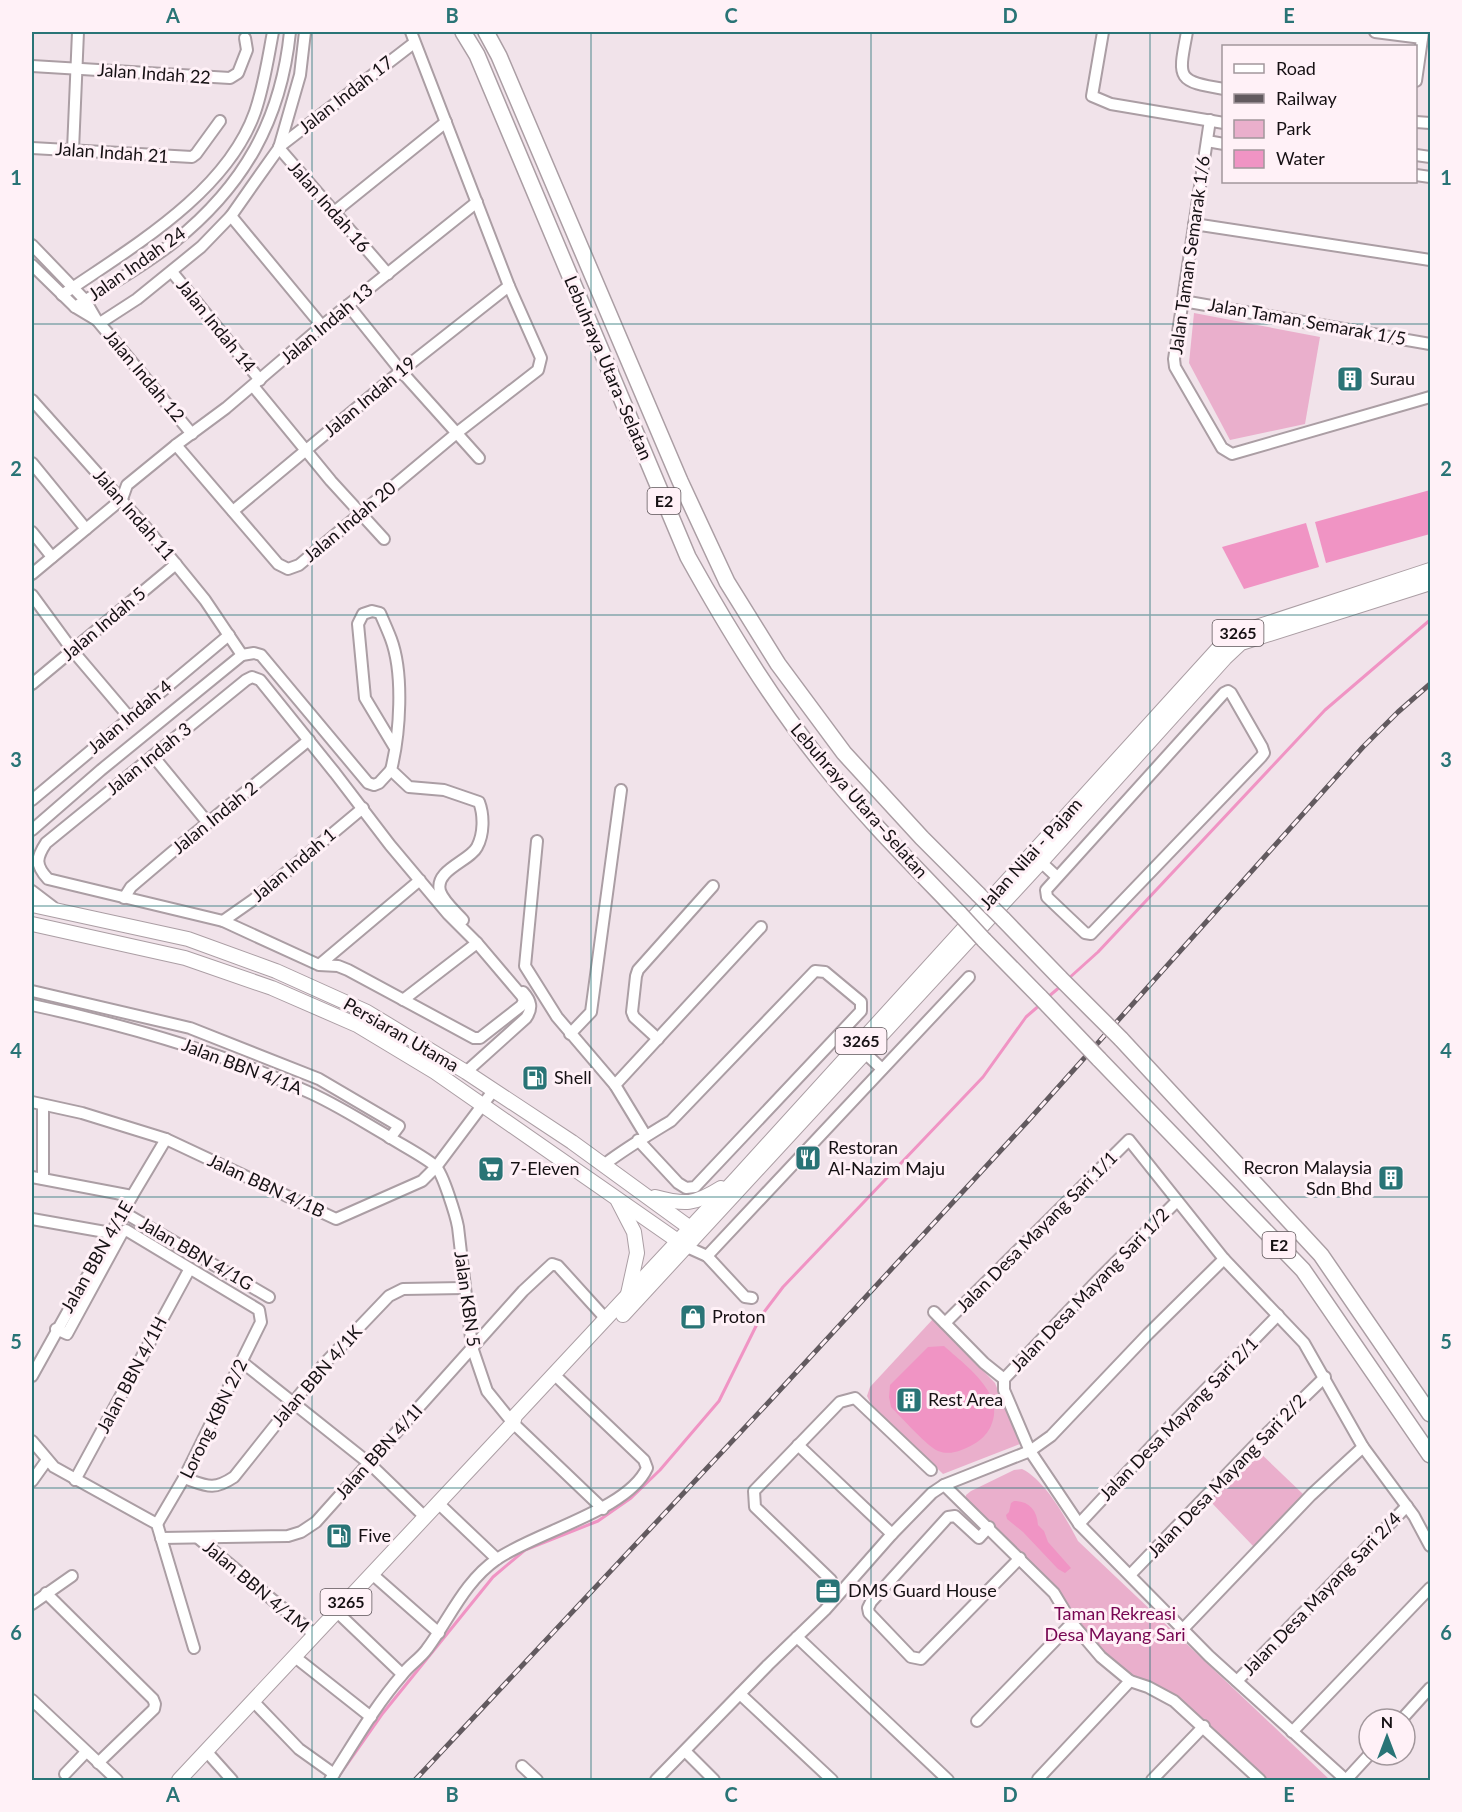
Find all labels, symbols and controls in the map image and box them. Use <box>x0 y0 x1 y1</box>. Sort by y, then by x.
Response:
text: A <box>165 3 180 27</box>
text: B <box>445 3 459 27</box>
text: C <box>724 3 738 27</box>
text: D <box>1002 3 1018 27</box>
text: E <box>1283 3 1295 27</box>
legend <box>1222 45 1417 183</box>
street label: Jalan Indah 17 <box>294 51 397 138</box>
text: Road <box>1276 57 1316 79</box>
street label: Jalan Indah 22 <box>97 58 211 88</box>
text: Railway <box>1276 87 1337 109</box>
text: Park <box>1276 117 1312 139</box>
street label: Jalan Indah 21 <box>55 137 169 167</box>
text: Water <box>1276 147 1325 169</box>
street label: Jalan Taman Semarak 1/6 <box>1164 154 1214 356</box>
street label: Jalan Indah 16 <box>284 156 375 256</box>
text: 1 <box>10 165 22 189</box>
text: 1 <box>1440 165 1452 189</box>
street label: Jalan Indah 24 <box>84 222 189 305</box>
street label: Lebuhraya Utara–Selatan <box>560 272 658 463</box>
street label: Jalan Indah 14 <box>172 274 261 376</box>
street label: Jalan Indah 13 <box>276 278 377 368</box>
street label: Jalan Taman Semarak 1/5 <box>1207 293 1408 349</box>
street label: Jalan Indah 12 <box>100 325 190 426</box>
street label: Jalan Indah 19 <box>319 351 420 441</box>
building icon: Surau <box>1335 364 1365 394</box>
place label: Surau <box>1370 367 1415 389</box>
text: 2 <box>10 456 22 480</box>
text: 2 <box>1440 456 1452 480</box>
street label: Jalan Indah 11 <box>89 464 180 564</box>
street label: Jalan Indah 20 <box>299 476 400 566</box>
road number: E2 <box>648 488 680 514</box>
street label: Jalan Indah 5 <box>57 582 150 665</box>
road number: 3265 <box>1212 620 1264 646</box>
street label: Jalan Indah 4 <box>83 675 176 758</box>
street label: Jalan Indah 3 <box>101 717 195 799</box>
street label: Lebuhraya Utara–Selatan <box>786 718 933 882</box>
text: 3 <box>10 747 22 771</box>
text: 3 <box>1440 747 1452 771</box>
street label: Jalan Indah 2 <box>167 776 261 858</box>
street label: Jalan Nilai - Pajam <box>974 793 1086 914</box>
street label: Jalan Indah 1 <box>247 823 340 906</box>
street label: Persiaran Utama <box>340 992 463 1076</box>
road number: 3265 <box>836 1028 886 1054</box>
street label: Jalan BBN 4/1A <box>179 1033 306 1099</box>
text: 4 <box>10 1038 22 1062</box>
text: 4 <box>1440 1038 1452 1062</box>
fuel station icon: Shell <box>520 1063 550 1093</box>
place label: Shell <box>554 1066 592 1088</box>
place label: Restoran Al-Nazim Maju <box>828 1136 945 1179</box>
restaurant icon: Restoran Al-Nazim Maju <box>793 1143 823 1173</box>
street label: Jalan Desa Mayang Sari 1/1 <box>951 1146 1121 1316</box>
street label: Jalan BBN 4/1B <box>205 1148 328 1222</box>
supermarket icon: 7-Eleven <box>476 1154 506 1184</box>
place label: Recron Malaysia Sdn Bhd <box>1244 1156 1372 1199</box>
place label: 7-Eleven <box>510 1157 580 1179</box>
building icon: Recron Malaysia Sdn Bhd <box>1376 1163 1406 1193</box>
street label: Jalan BBN 4/1E <box>55 1197 137 1316</box>
street label: Jalan Desa Mayang Sari 1/2 <box>1005 1203 1173 1376</box>
street label: Jalan BBN 4/1G <box>136 1212 257 1295</box>
road number: E2 <box>1262 1232 1296 1258</box>
street label: Jalan KBN 5 <box>450 1250 486 1348</box>
shop icon: Proton <box>678 1302 708 1332</box>
place label: Proton <box>712 1305 766 1327</box>
street label: Jalan BBN 4/1H <box>91 1313 171 1436</box>
street label: Jalan BBN 4/1K <box>266 1320 366 1430</box>
text: 5 <box>10 1329 22 1353</box>
text: 5 <box>1440 1329 1452 1353</box>
street label: Jalan Desa Mayang Sari 2/1 <box>1094 1332 1262 1505</box>
street label: Lorong KBN 2/2 <box>175 1355 252 1482</box>
building icon: Rest Area <box>894 1385 924 1415</box>
place label: Rest Area <box>928 1388 1003 1410</box>
street label: Jalan Desa Mayang Sari 2/2 <box>1142 1389 1310 1562</box>
street label: Jalan BBN 4/1I <box>330 1399 426 1503</box>
street label: Jalan Desa Mayang Sari 2/4 <box>1237 1507 1405 1680</box>
fuel station icon: Five <box>324 1521 354 1551</box>
place label: Five <box>358 1524 391 1546</box>
street label: Jalan BBN 4/1M <box>199 1536 314 1637</box>
office icon: DMS Guard House <box>813 1576 843 1606</box>
place label: DMS Guard House <box>848 1579 997 1601</box>
road number: 3265 <box>320 1589 372 1615</box>
park label: Taman Rekreasi Desa Mayang Sari <box>1044 1602 1186 1645</box>
text: 6 <box>10 1620 22 1644</box>
text: 6 <box>1440 1620 1452 1644</box>
north arrow <box>1357 1707 1417 1767</box>
text: N <box>1381 1712 1393 1731</box>
text: A <box>165 1782 180 1806</box>
text: B <box>445 1782 459 1806</box>
text: C <box>724 1782 738 1806</box>
text: D <box>1002 1782 1018 1806</box>
text: E <box>1283 1782 1295 1806</box>

